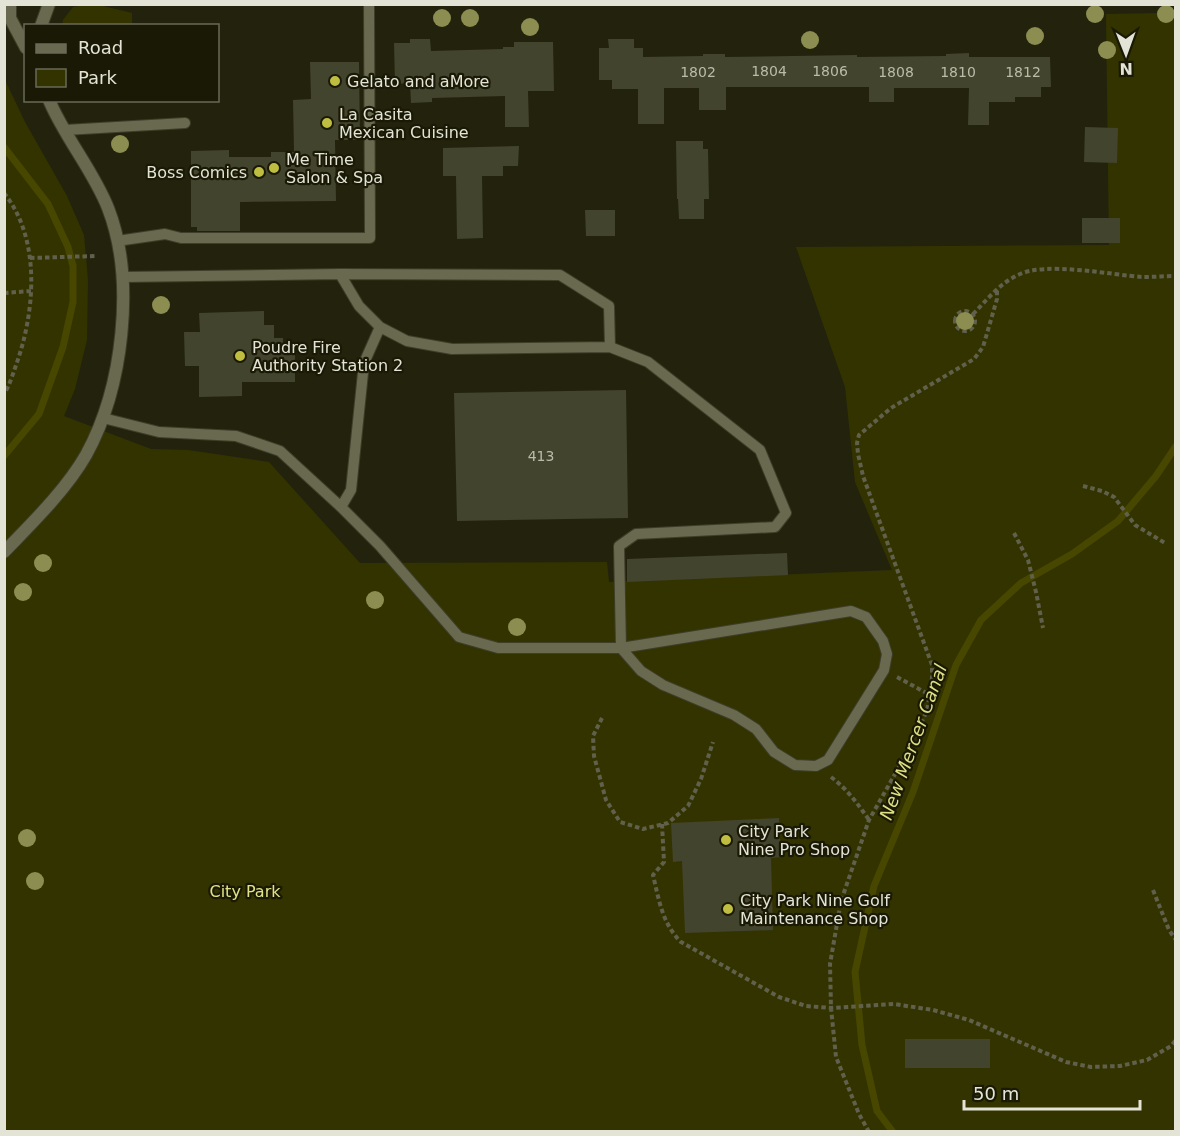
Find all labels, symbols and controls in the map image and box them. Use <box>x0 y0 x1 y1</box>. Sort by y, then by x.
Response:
legend <box>24 24 219 102</box>
north arrow <box>1096 24 1156 84</box>
text: Road <box>78 37 123 58</box>
text: N <box>1119 59 1133 78</box>
house number: 1804 <box>751 63 787 79</box>
house number: 1806 <box>812 63 848 79</box>
house number: 1802 <box>680 64 716 80</box>
house number: 1808 <box>878 64 914 80</box>
house number: 1810 <box>940 64 976 80</box>
house number: 1812 <box>1005 64 1041 80</box>
text: Park <box>78 67 117 88</box>
place label: Gelato and aMore <box>347 72 489 91</box>
marker: Gelato and aMore <box>328 74 342 88</box>
place label: La Casita Mexican Cuisine <box>339 105 469 142</box>
marker: La Casita Mexican Cuisine <box>320 116 334 130</box>
place label: Me Time Salon & Spa <box>286 150 383 187</box>
marker: Me Time Salon & Spa <box>267 161 281 175</box>
place label: Boss Comics <box>146 163 247 182</box>
marker: Boss Comics <box>252 165 266 179</box>
place label: Poudre Fire Authority Station 2 <box>252 338 403 375</box>
marker: Poudre Fire Authority Station 2 <box>233 349 247 363</box>
house number: 413 <box>528 448 554 464</box>
water label: New Mercer Canal <box>875 661 951 823</box>
place label: City Park Nine Pro Shop <box>738 822 850 859</box>
marker: City Park Nine Pro Shop <box>719 833 733 847</box>
park label: City Park <box>209 882 281 901</box>
place label: City Park Nine Golf Maintenance Shop <box>740 891 890 928</box>
marker: City Park Nine Golf Maintenance Shop <box>721 902 735 916</box>
scale bar <box>964 1073 1140 1111</box>
text: 50 m <box>973 1083 1019 1104</box>

